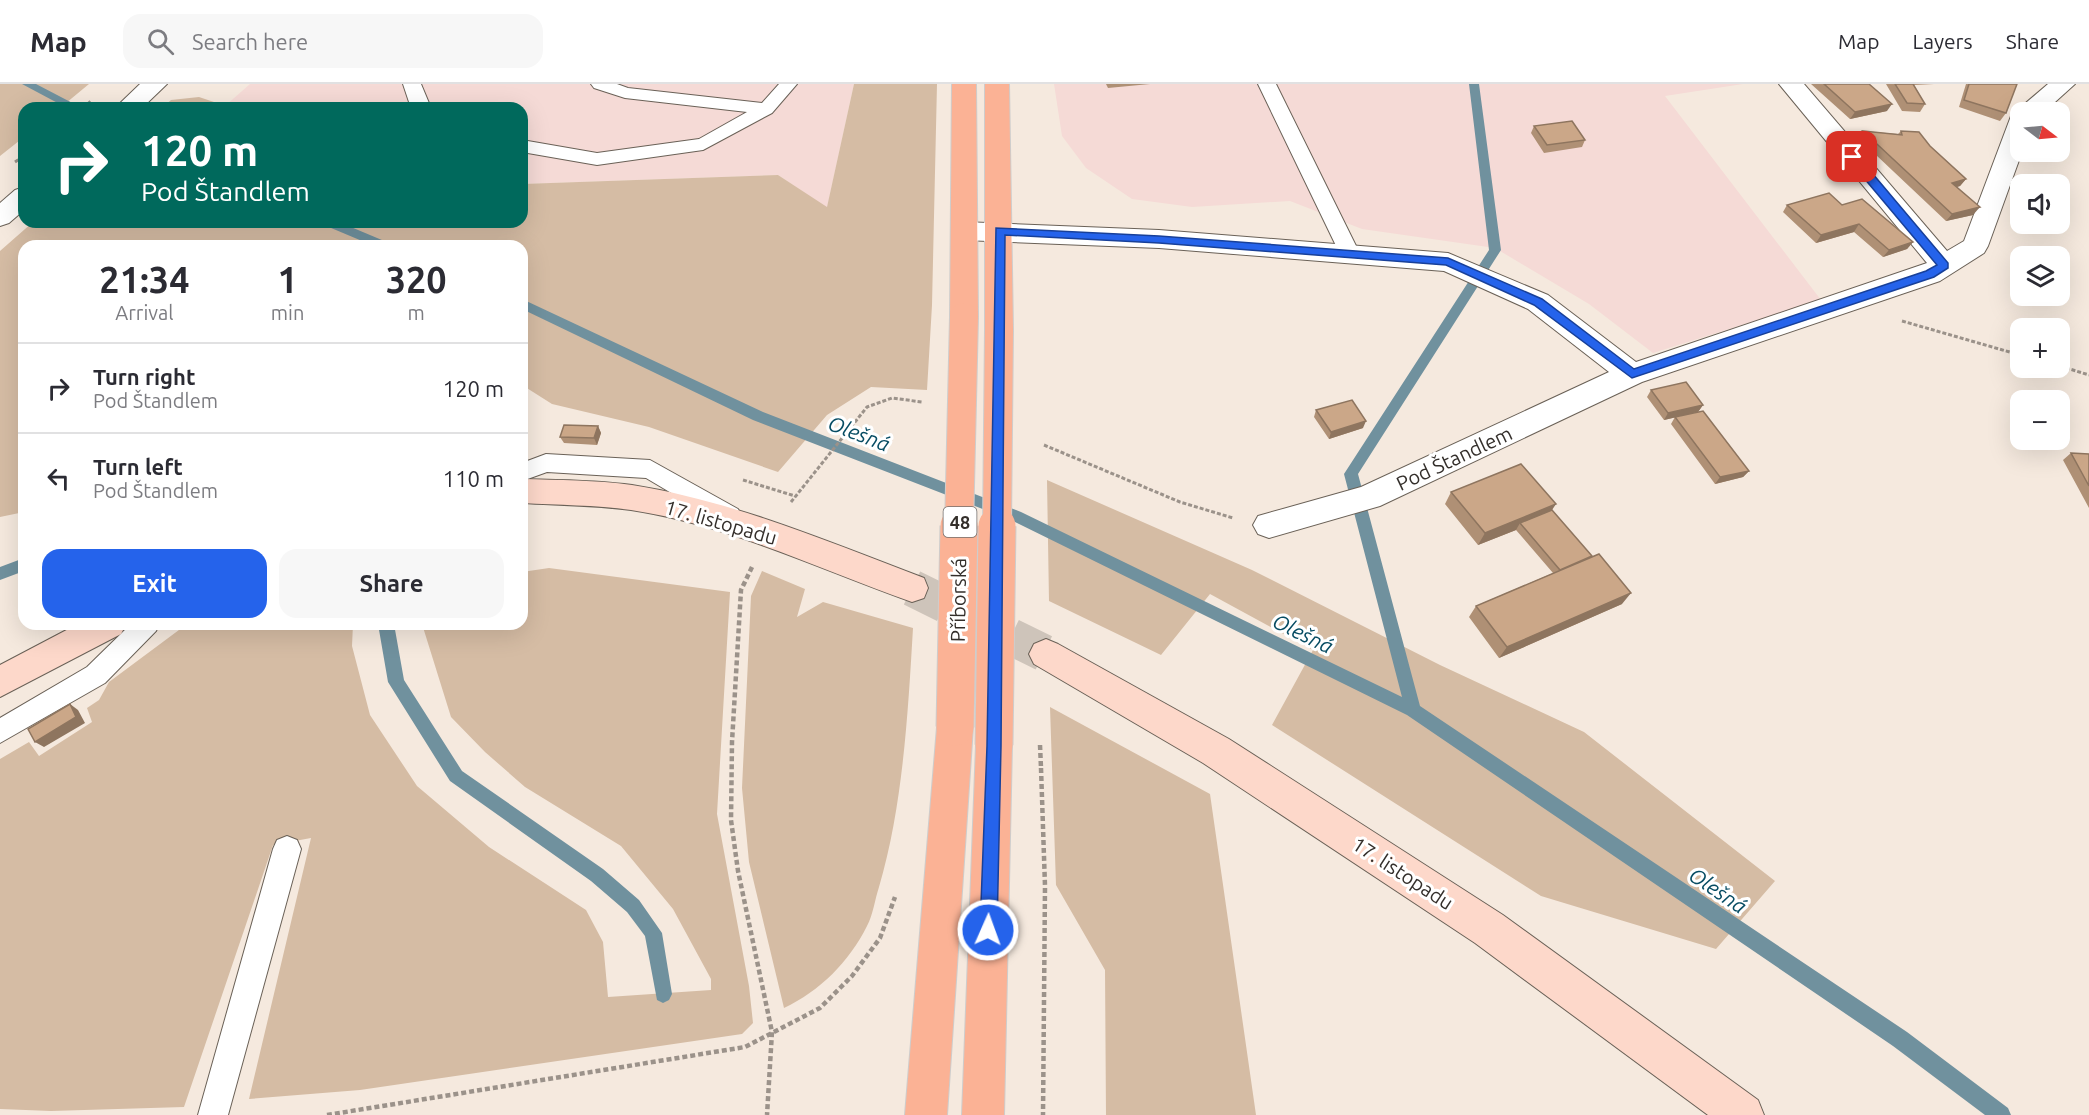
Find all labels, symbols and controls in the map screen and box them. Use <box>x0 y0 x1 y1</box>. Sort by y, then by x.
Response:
search box <box>123 14 543 68</box>
icon: search <box>144 25 177 58</box>
text: Map <box>30 26 87 57</box>
text: Search here <box>192 29 308 54</box>
text: Map <box>1838 29 1879 53</box>
text: Layers <box>1912 29 1973 53</box>
text: Share <box>2006 29 2059 53</box>
north arrow <box>2010 102 2070 162</box>
map controls <box>2010 102 2070 450</box>
icon: right <box>42 126 120 204</box>
text: 120 m <box>141 127 258 174</box>
pin <box>1826 131 1877 182</box>
icon: arrive <box>1835 140 1868 173</box>
button: sound <box>2010 174 2070 234</box>
text: Pod Štandlem <box>141 176 310 206</box>
button: layers <box>2010 246 2070 306</box>
text: 21:34 <box>99 259 189 300</box>
text: 1 <box>277 259 298 300</box>
text: 320 <box>386 259 447 300</box>
text: Arrival <box>115 301 174 324</box>
text: min <box>271 301 304 324</box>
text: m <box>408 301 425 324</box>
button: + <box>2010 318 2070 378</box>
text: Turn right <box>93 364 195 389</box>
icon: right <box>42 372 75 405</box>
text: 120 m <box>443 376 504 401</box>
text: Pod Štandlem <box>93 389 218 412</box>
button: − <box>2010 390 2070 450</box>
water label: Olešná <box>825 410 893 456</box>
street label: Pod Štandlem <box>1393 421 1515 495</box>
text: Turn left <box>93 454 183 479</box>
icon: left <box>42 462 75 495</box>
text: 110 m <box>443 466 504 491</box>
text: Pod Štandlem <box>93 479 218 502</box>
street label: 17. listopadu <box>662 495 780 549</box>
road number: 48 <box>944 507 976 537</box>
button: Exit <box>42 549 267 618</box>
button: Share <box>279 549 504 618</box>
street label: Příborská <box>946 558 970 642</box>
water label: Olešná <box>1269 608 1337 658</box>
street label: 17. listopadu <box>1348 832 1458 914</box>
water label: Olešná <box>1685 862 1751 918</box>
position arrow <box>956 898 1020 962</box>

